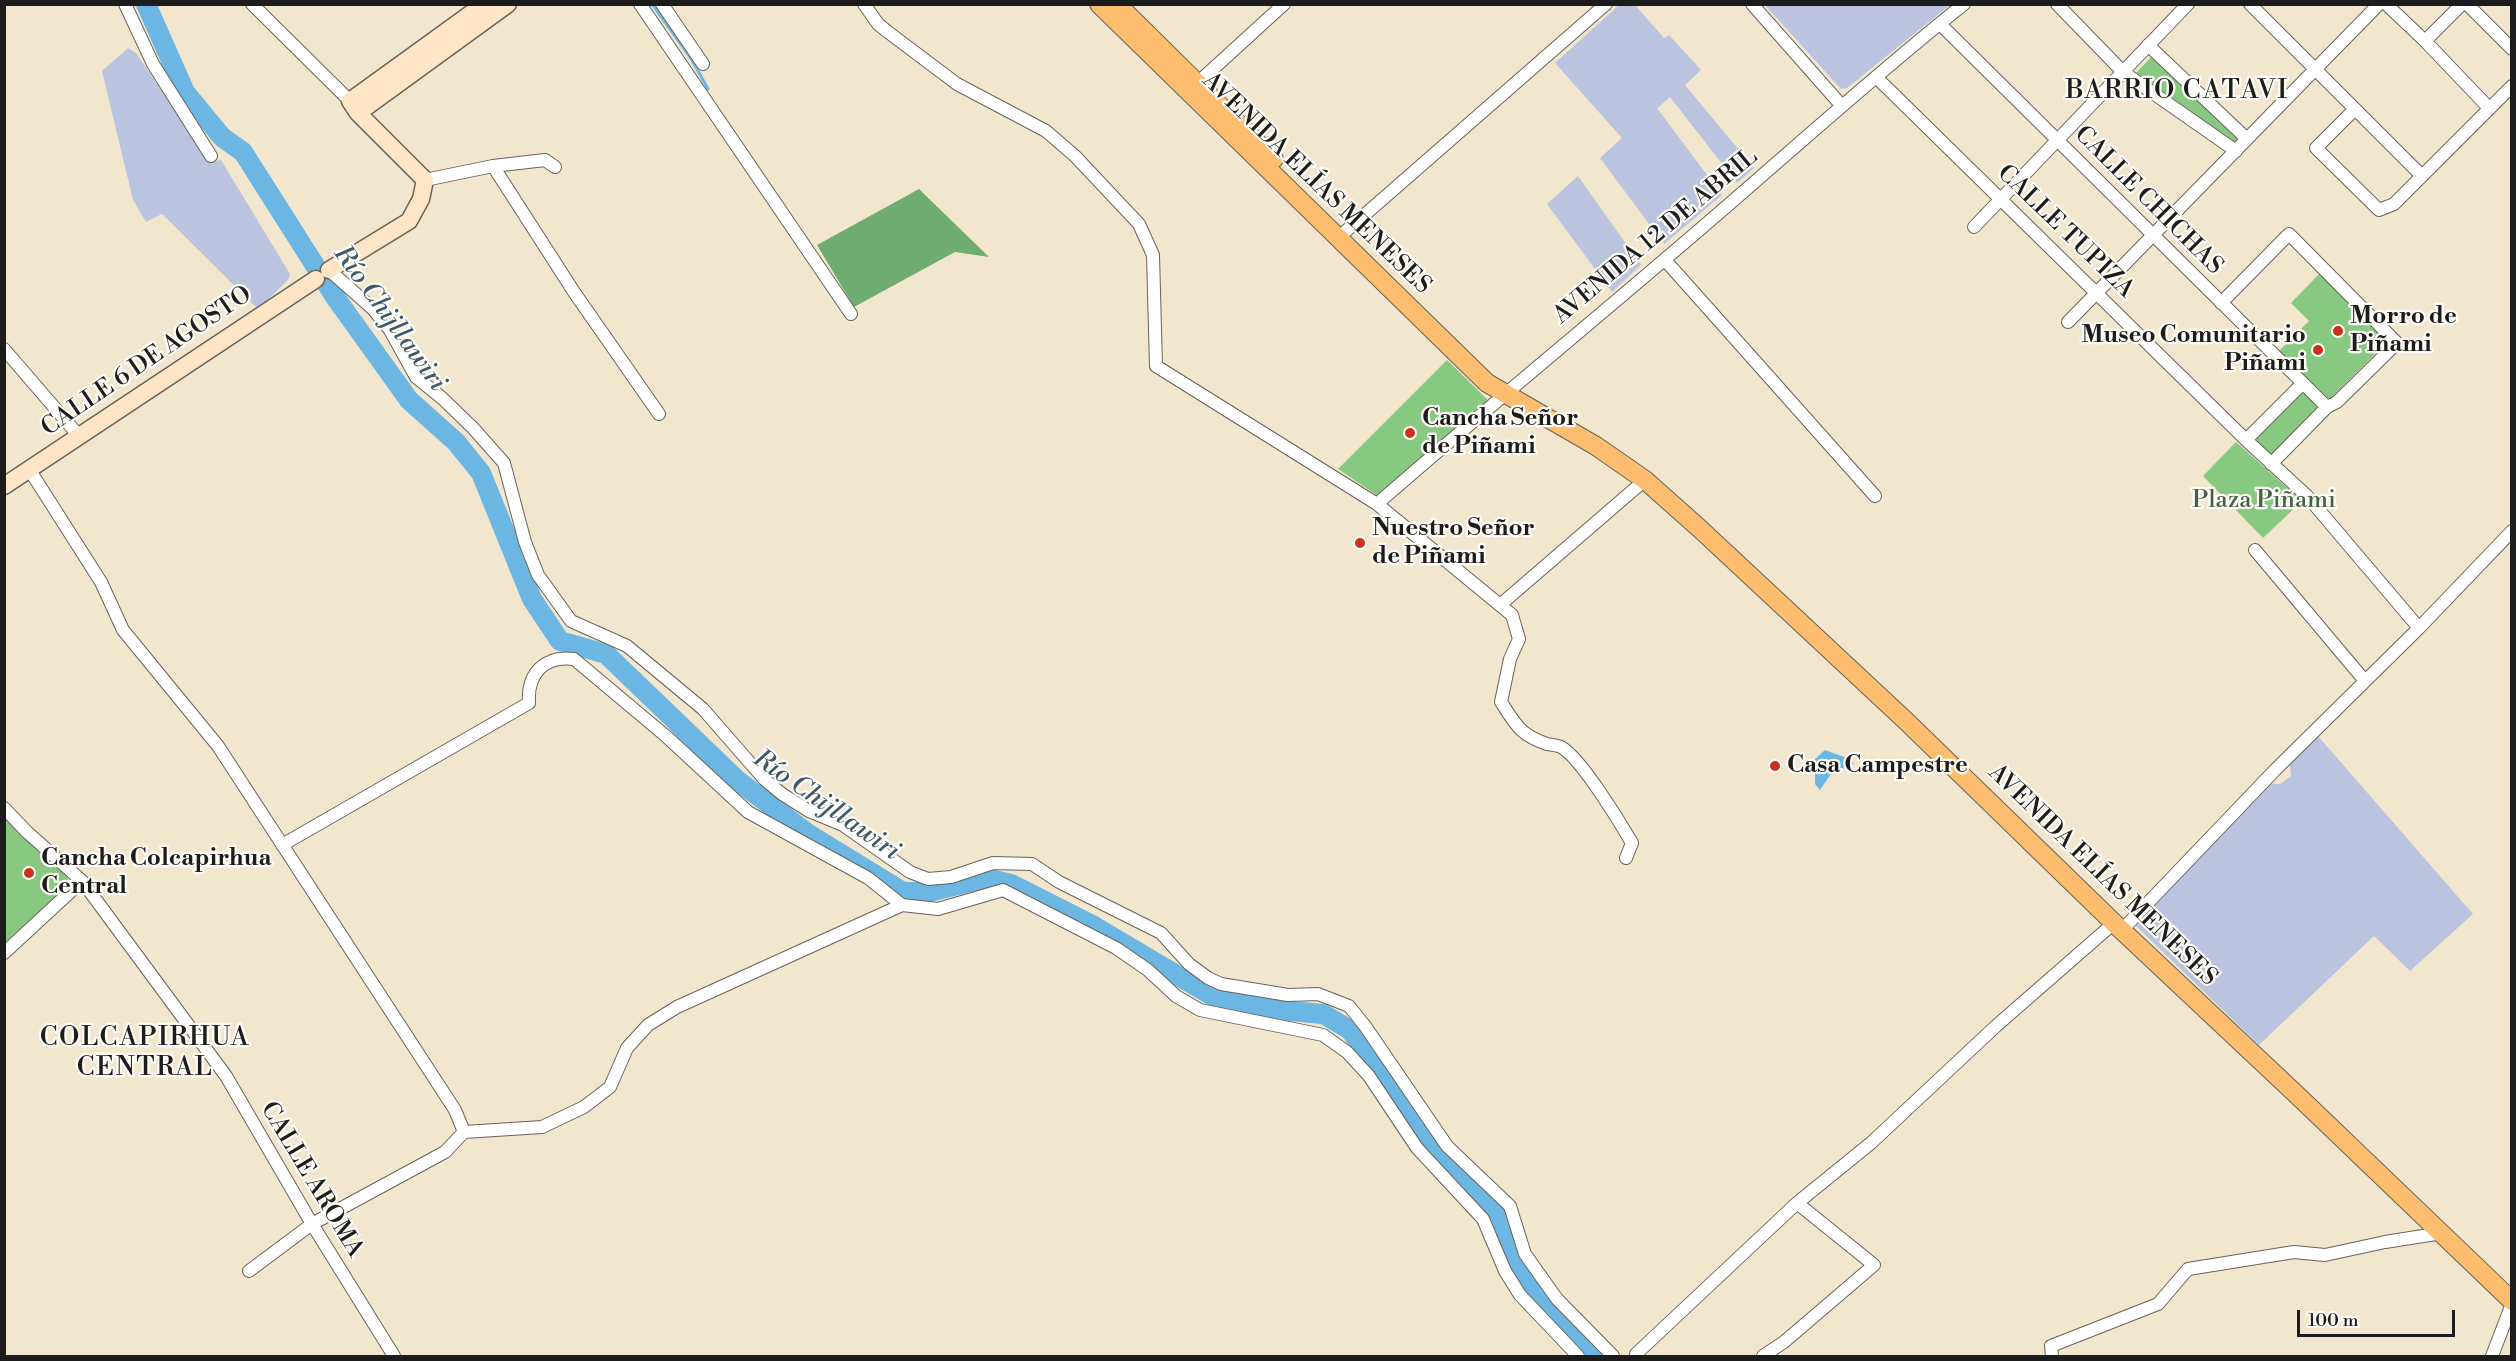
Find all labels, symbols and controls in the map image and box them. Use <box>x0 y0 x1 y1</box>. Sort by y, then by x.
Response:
street label: AVENIDA ELÍAS MENESES <box>1196 67 1436 301</box>
district label: BARRIO CATAVI <box>2065 76 2289 108</box>
street label: CALLE CHICHAS <box>2068 121 2228 281</box>
street label: AVENIDA 12 DE ABRIL <box>1548 143 1764 331</box>
street label: CALLE TUPIZA <box>1991 159 2139 305</box>
water label: Río Chijllawiri <box>326 240 452 398</box>
street label: CALLE 6 DE AGOSTO <box>36 281 258 443</box>
place label: Morro de Piñami <box>2350 303 2457 359</box>
place label: Museo Comunitario Piñami <box>2081 322 2306 378</box>
marker: Morro de Piñami <box>2331 324 2345 338</box>
marker: Museo Comunitario Piñami <box>2311 343 2325 357</box>
place label: Cancha Señor de Piñami <box>1422 405 1578 461</box>
marker: Cancha Señor de Piñami <box>1403 426 1417 440</box>
park label: Plaza Piñami <box>2192 487 2336 515</box>
place label: Nuestro Señor de Piñami <box>1372 515 1535 571</box>
marker: Nuestro Señor de Piñami <box>1353 536 1367 550</box>
water label: Río Chijllawiri <box>747 744 905 868</box>
place label: Casa Campestre <box>1787 752 1968 780</box>
marker: Casa Campestre <box>1768 759 1782 773</box>
street label: AVENIDA ELÍAS MENESES <box>1982 759 2222 993</box>
place label: Cancha Colcapirhua Central <box>41 845 271 901</box>
marker: Cancha Colcapirhua Central <box>22 866 36 880</box>
district label: COLCAPIRHUA CENTRAL <box>40 1023 250 1084</box>
street label: CALLE AROMA <box>253 1097 369 1263</box>
scale bar <box>2300 1298 2458 1336</box>
text: 100 m <box>2308 1309 2359 1332</box>

